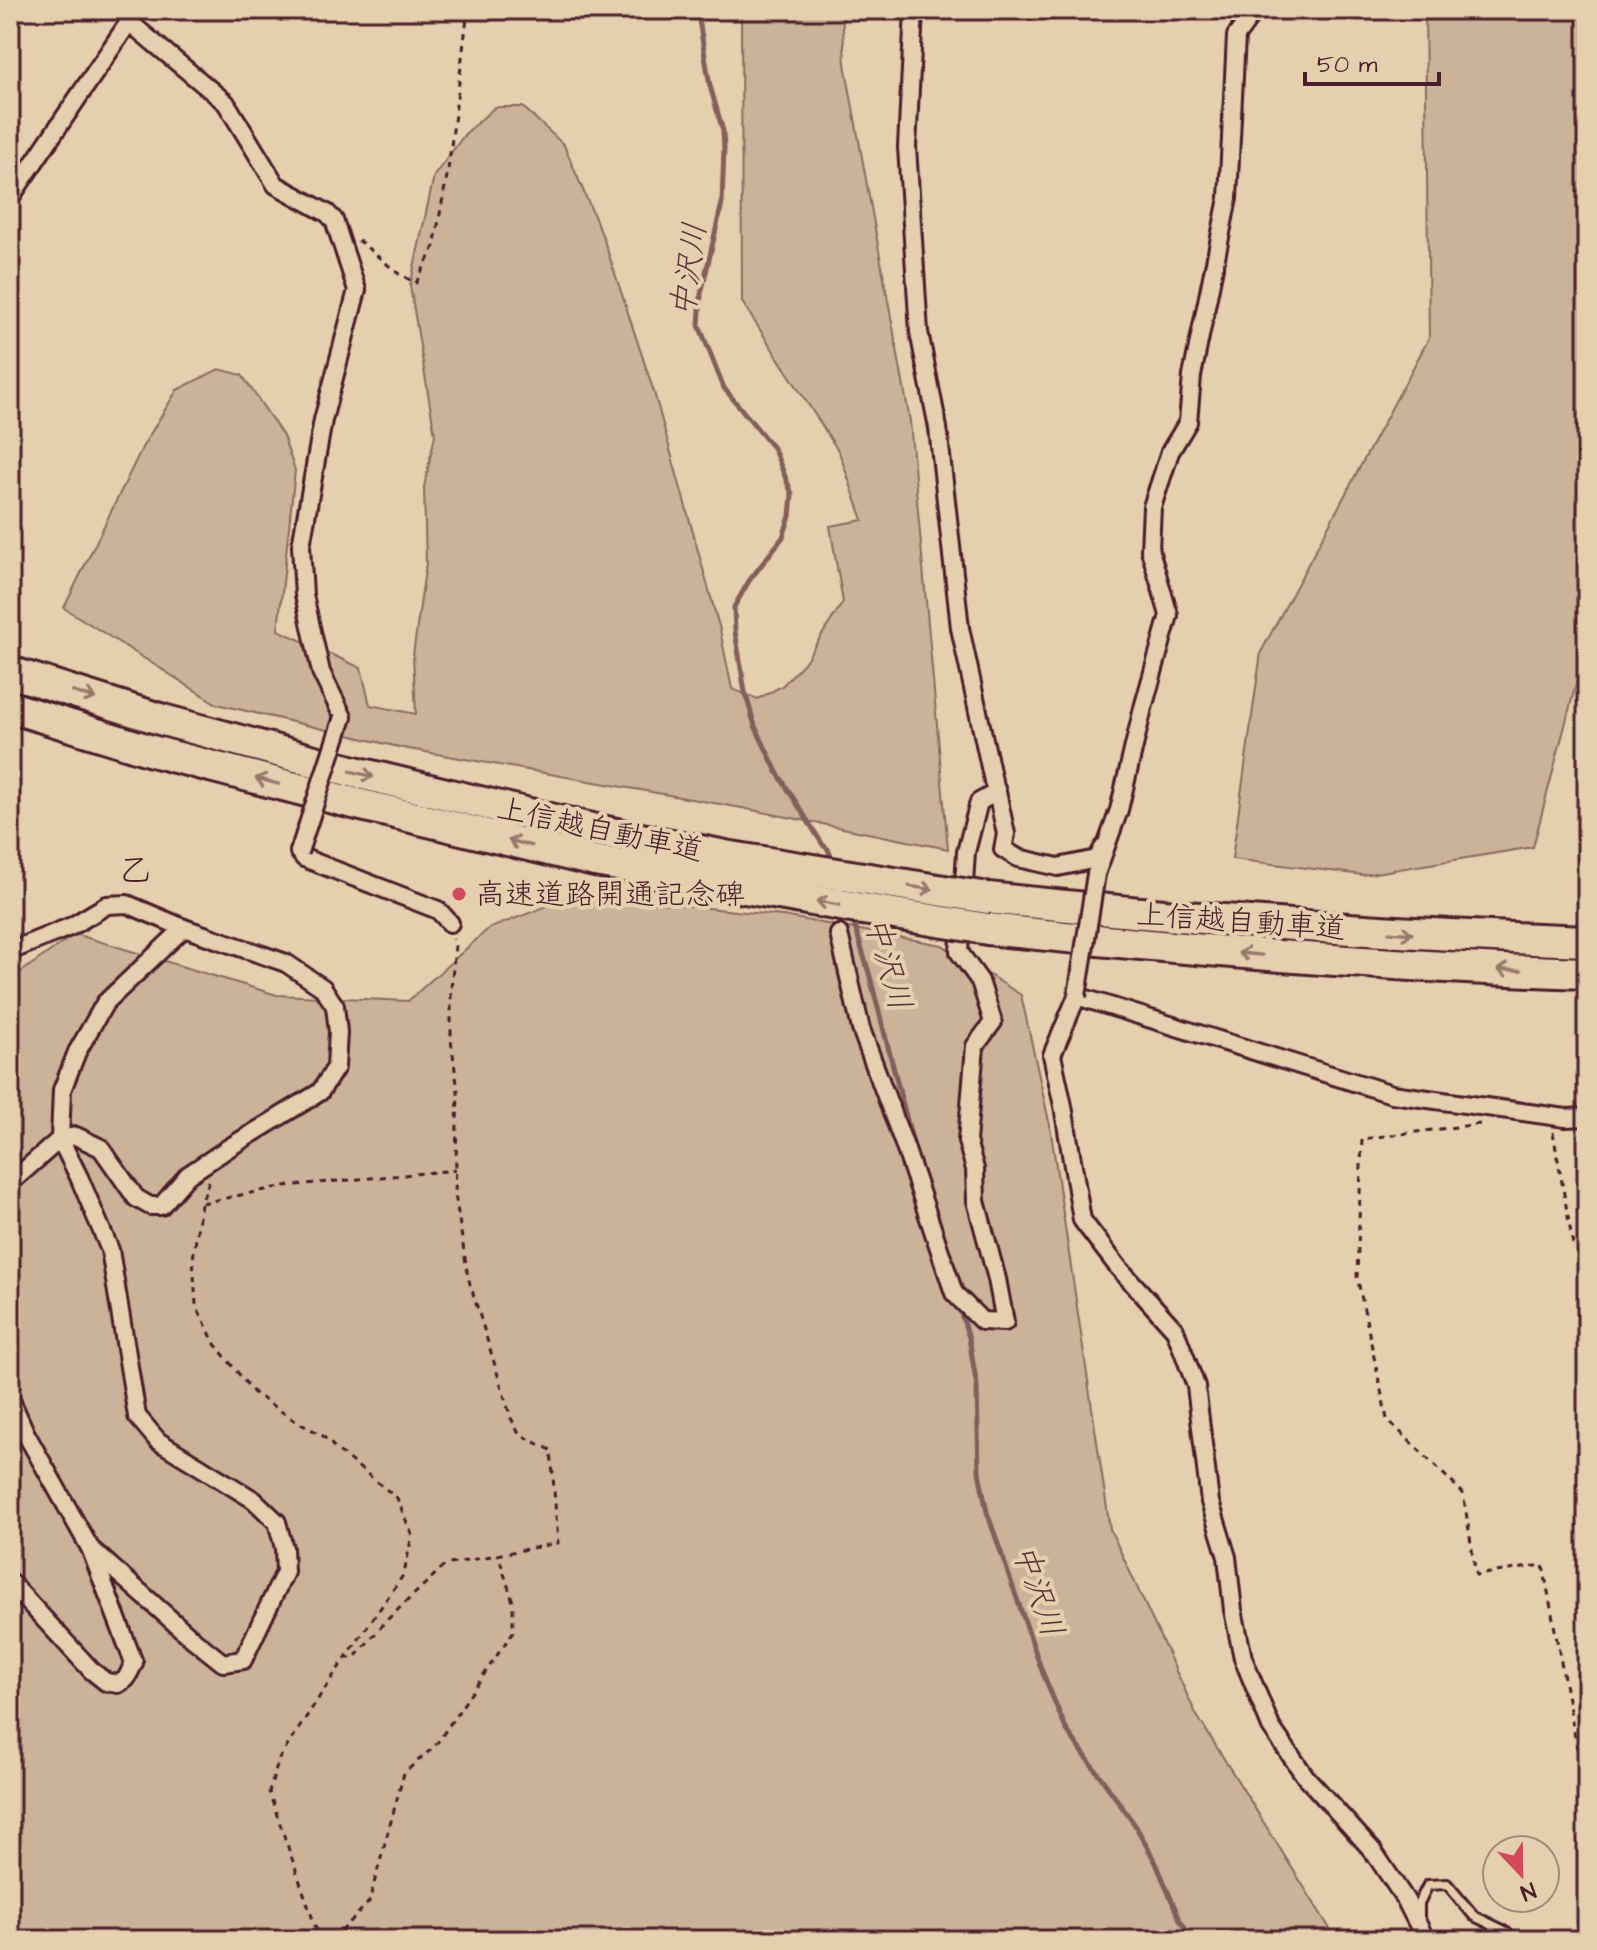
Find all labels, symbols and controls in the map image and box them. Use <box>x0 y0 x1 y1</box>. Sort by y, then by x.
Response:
scale bar <box>1305 36 1439 86</box>
text: 50 m <box>1317 48 1378 82</box>
water label: 中沢川 <box>661 220 718 321</box>
one-way arrow <box>72 689 97 704</box>
one-way arrow <box>348 767 374 782</box>
one-way arrow <box>255 773 281 788</box>
street label: 上信越自動車道 <box>493 788 707 872</box>
one-way arrow <box>507 835 533 850</box>
district label: 乙 <box>118 847 152 895</box>
place label: 高速道路開通記念碑 <box>475 874 745 916</box>
one-way arrow <box>908 881 933 896</box>
marker: 高速道路開通記念碑 <box>450 885 468 903</box>
street label: 上信越自動車道 <box>1135 894 1347 950</box>
one-way arrow <box>815 895 841 910</box>
water label: 中沢川 <box>853 911 922 1016</box>
one-way arrow <box>1387 926 1414 941</box>
one-way arrow <box>1237 946 1264 961</box>
one-way arrow <box>1496 963 1523 978</box>
water label: 中沢川 <box>1001 1538 1074 1643</box>
north arrow <box>1481 1834 1561 1914</box>
text: N <box>1516 1874 1540 1908</box>

